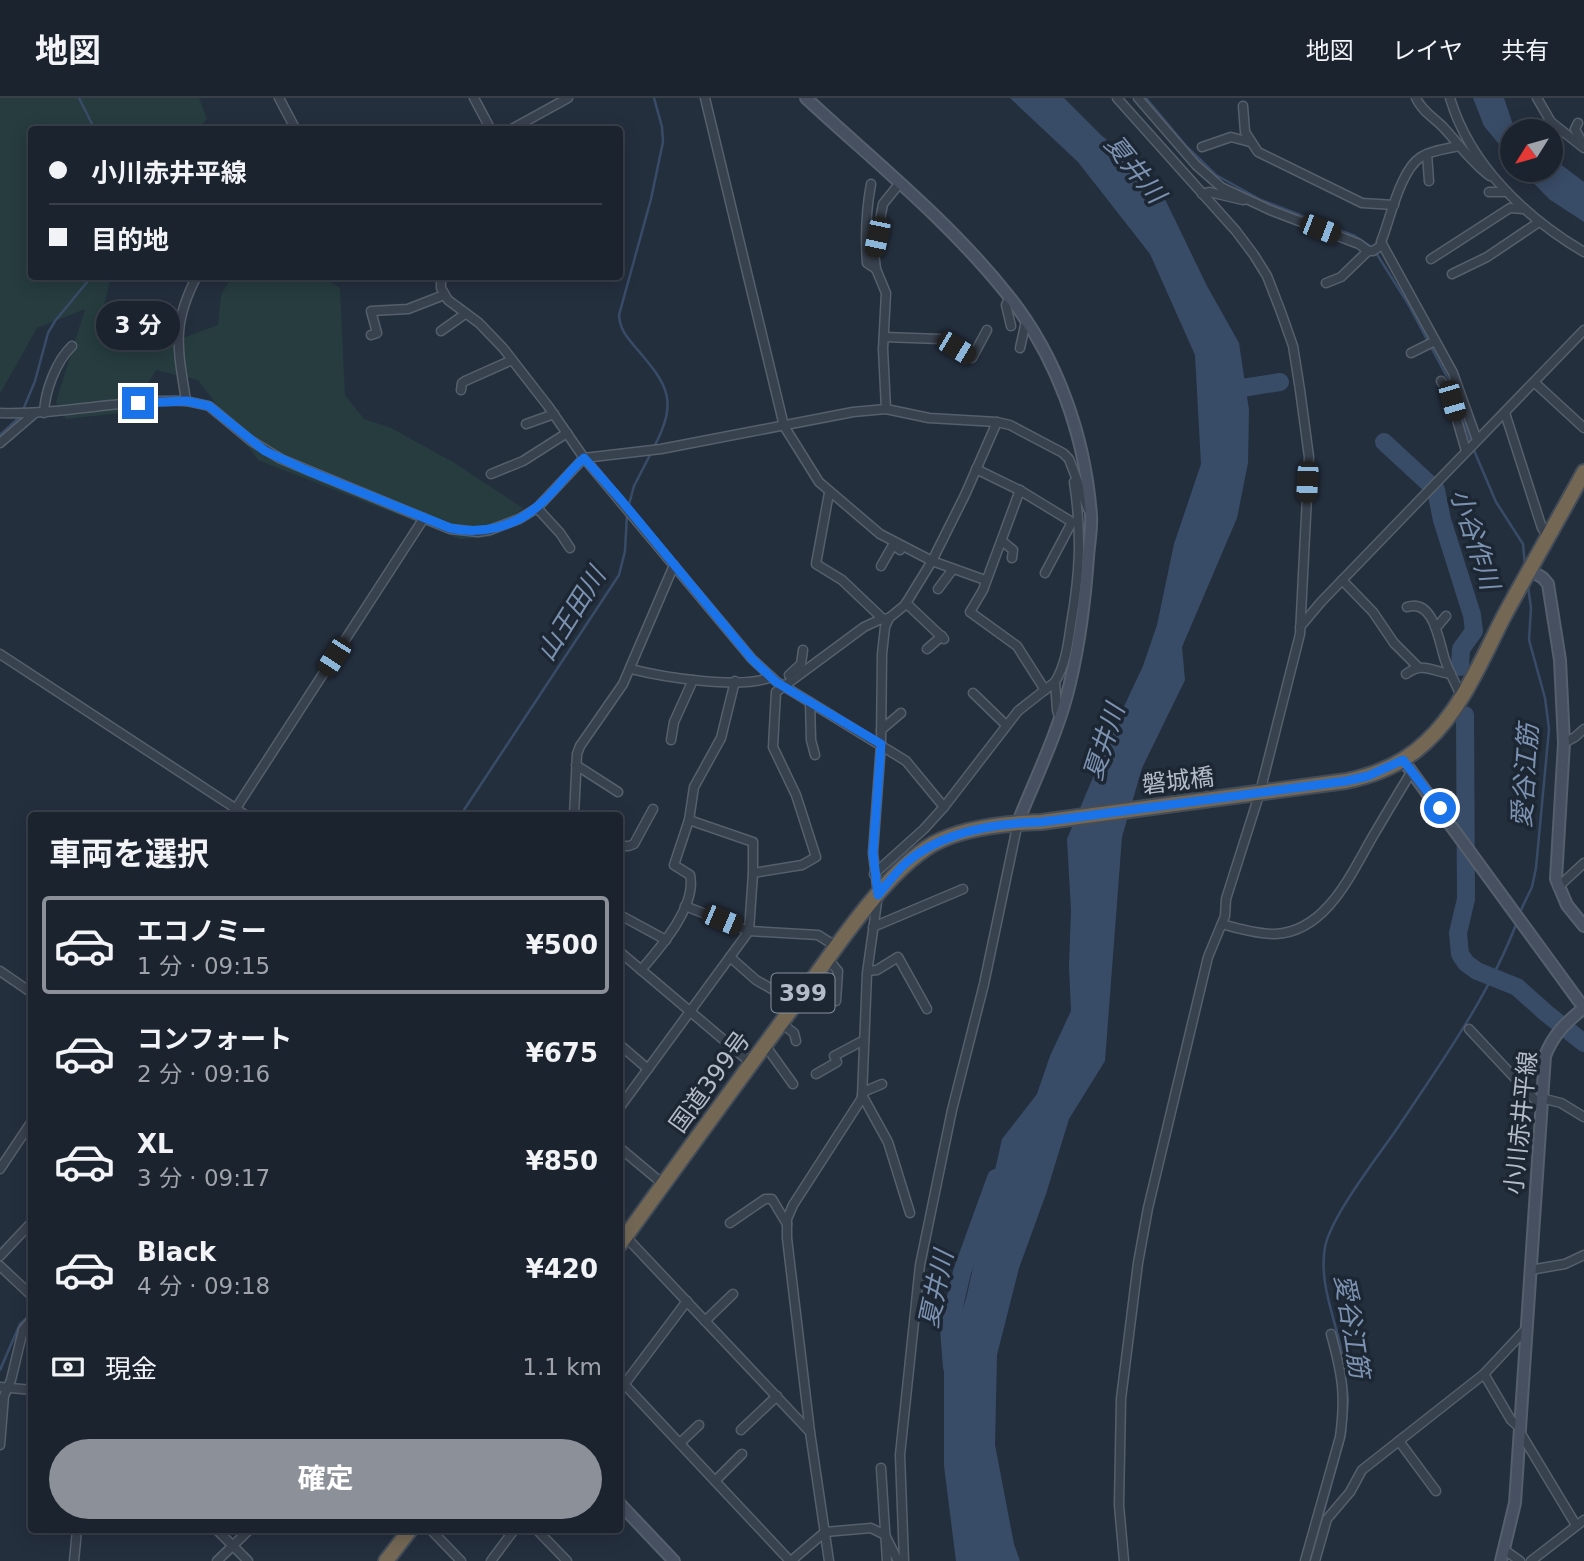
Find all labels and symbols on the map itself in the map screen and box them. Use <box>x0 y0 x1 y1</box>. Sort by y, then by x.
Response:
north arrow <box>1500 119 1563 182</box>
water label: 夏井川 <box>1099 129 1173 211</box>
car <box>1297 212 1344 246</box>
car <box>863 214 892 260</box>
callout: 3 分 <box>96 302 180 350</box>
car <box>933 328 980 368</box>
car <box>1437 378 1468 424</box>
route end <box>122 387 154 419</box>
car <box>1296 460 1319 504</box>
water label: 小谷作川 <box>1445 485 1506 596</box>
water label: 山王田川 <box>531 559 613 666</box>
car <box>314 634 355 680</box>
water label: 夏井川 <box>1078 697 1131 784</box>
water label: 愛谷江筋 <box>1506 719 1544 829</box>
street label: 磐城橋 <box>1141 763 1215 799</box>
route start <box>1424 792 1456 824</box>
car <box>699 902 746 938</box>
road number: 399 <box>772 974 834 1012</box>
street label: 国道399号 <box>664 1026 756 1138</box>
street label: 小川赤井平線 <box>1500 1050 1542 1196</box>
water label: 夏井川 <box>913 1245 959 1330</box>
water label: 愛谷江筋 <box>1329 1272 1376 1384</box>

